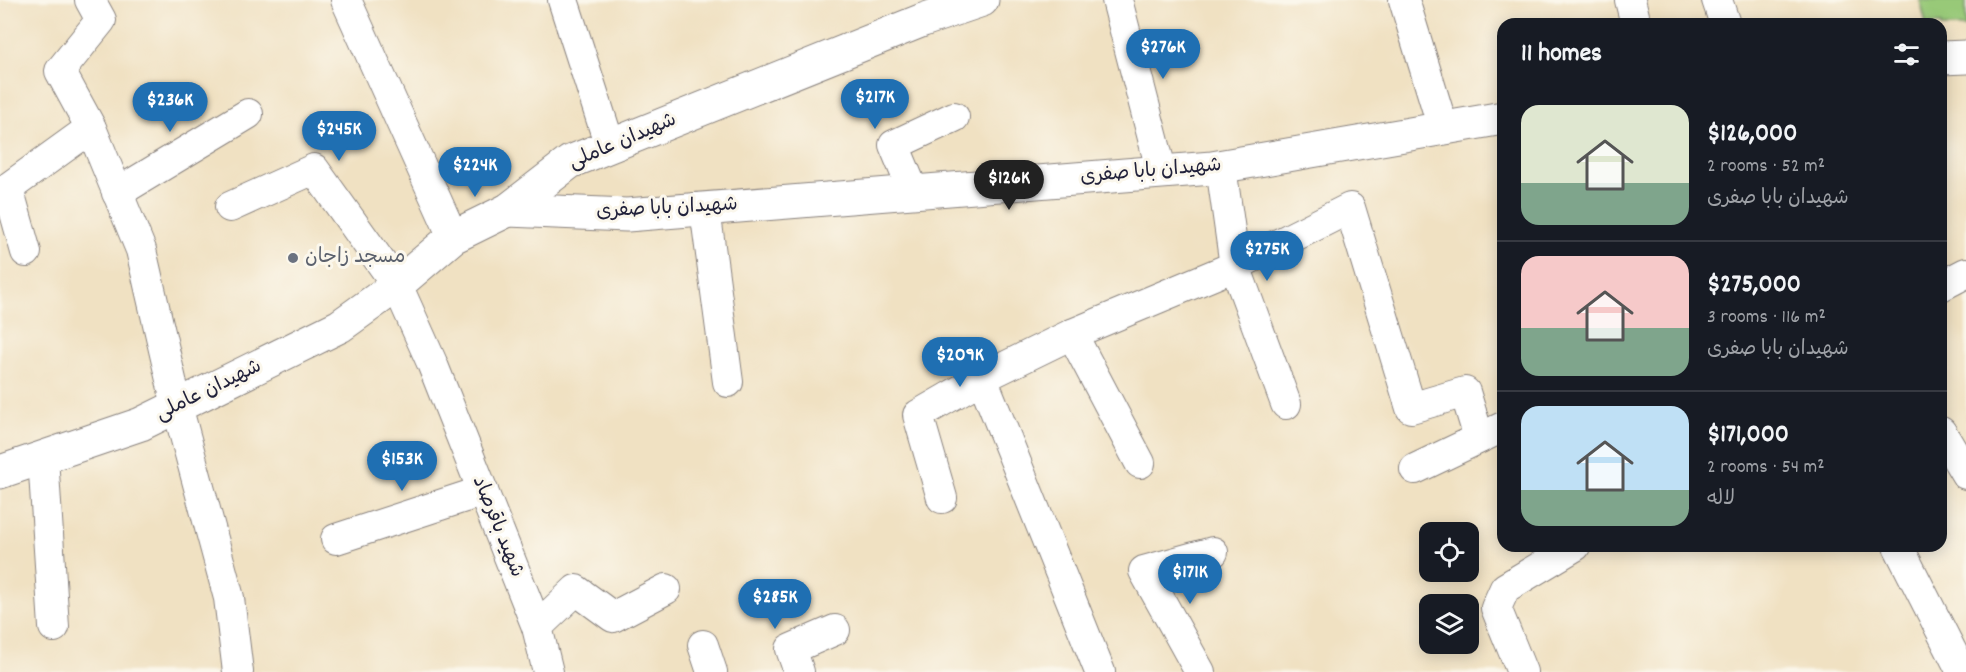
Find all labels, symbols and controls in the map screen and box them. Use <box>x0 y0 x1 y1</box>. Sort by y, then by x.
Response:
pin: $276K <box>1121 29 1205 80</box>
text: $276K <box>1140 34 1186 62</box>
text: 11 homes <box>1521 36 1602 73</box>
icon: filters <box>1890 38 1923 71</box>
pin: $217K <box>833 79 917 130</box>
pin: $236K <box>128 82 212 133</box>
text: $217K <box>855 84 895 112</box>
text: $236K <box>147 87 193 115</box>
street label: شهیدان عاملی <box>565 107 681 177</box>
pin: $245K <box>297 111 381 162</box>
text: $245K <box>316 116 362 144</box>
text: $126,000 <box>1707 116 1797 153</box>
icon: home <box>1569 129 1641 201</box>
pin: $224K <box>433 147 517 198</box>
text: $224K <box>452 152 498 180</box>
street label: شهیدان بابا صفری <box>1079 152 1223 192</box>
text: 2 rooms · 52 m² <box>1707 153 1825 181</box>
pin: $126K <box>967 160 1051 211</box>
text: $126K <box>988 165 1030 193</box>
text: شهیدان بابا صفری <box>1707 185 1849 213</box>
street label: شهیدان بابا صفری <box>595 191 739 227</box>
pin: $275K <box>1225 231 1309 282</box>
text: $275K <box>1244 236 1290 264</box>
place label: مسجد زاجان <box>305 244 405 272</box>
marker: مسجد زاجان <box>286 251 300 265</box>
text: $275,000 <box>1707 267 1801 304</box>
icon: home <box>1569 280 1641 352</box>
text: 3 rooms · 116 m² <box>1707 304 1826 332</box>
text: شهیدان بابا صفری <box>1707 336 1849 364</box>
pin: $209K <box>918 337 1002 388</box>
text: $209K <box>936 342 984 370</box>
street label: شهیدان عاملی <box>151 353 267 429</box>
text: $171,000 <box>1707 417 1789 454</box>
icon: home <box>1569 430 1641 502</box>
pin: $153K <box>360 441 444 492</box>
text: $153K <box>381 446 423 474</box>
text: 2 rooms · 54 m² <box>1707 454 1825 482</box>
street label: شهید باقرصاد <box>464 472 530 582</box>
text: لاله <box>1707 486 1735 514</box>
map controls <box>1419 522 1479 654</box>
button: locate <box>1419 522 1479 582</box>
pin: $171K <box>1148 554 1232 605</box>
text: $171K <box>1172 559 1208 587</box>
pin: $285K <box>733 579 817 630</box>
text: $285K <box>752 584 798 612</box>
button: layers <box>1419 594 1479 654</box>

